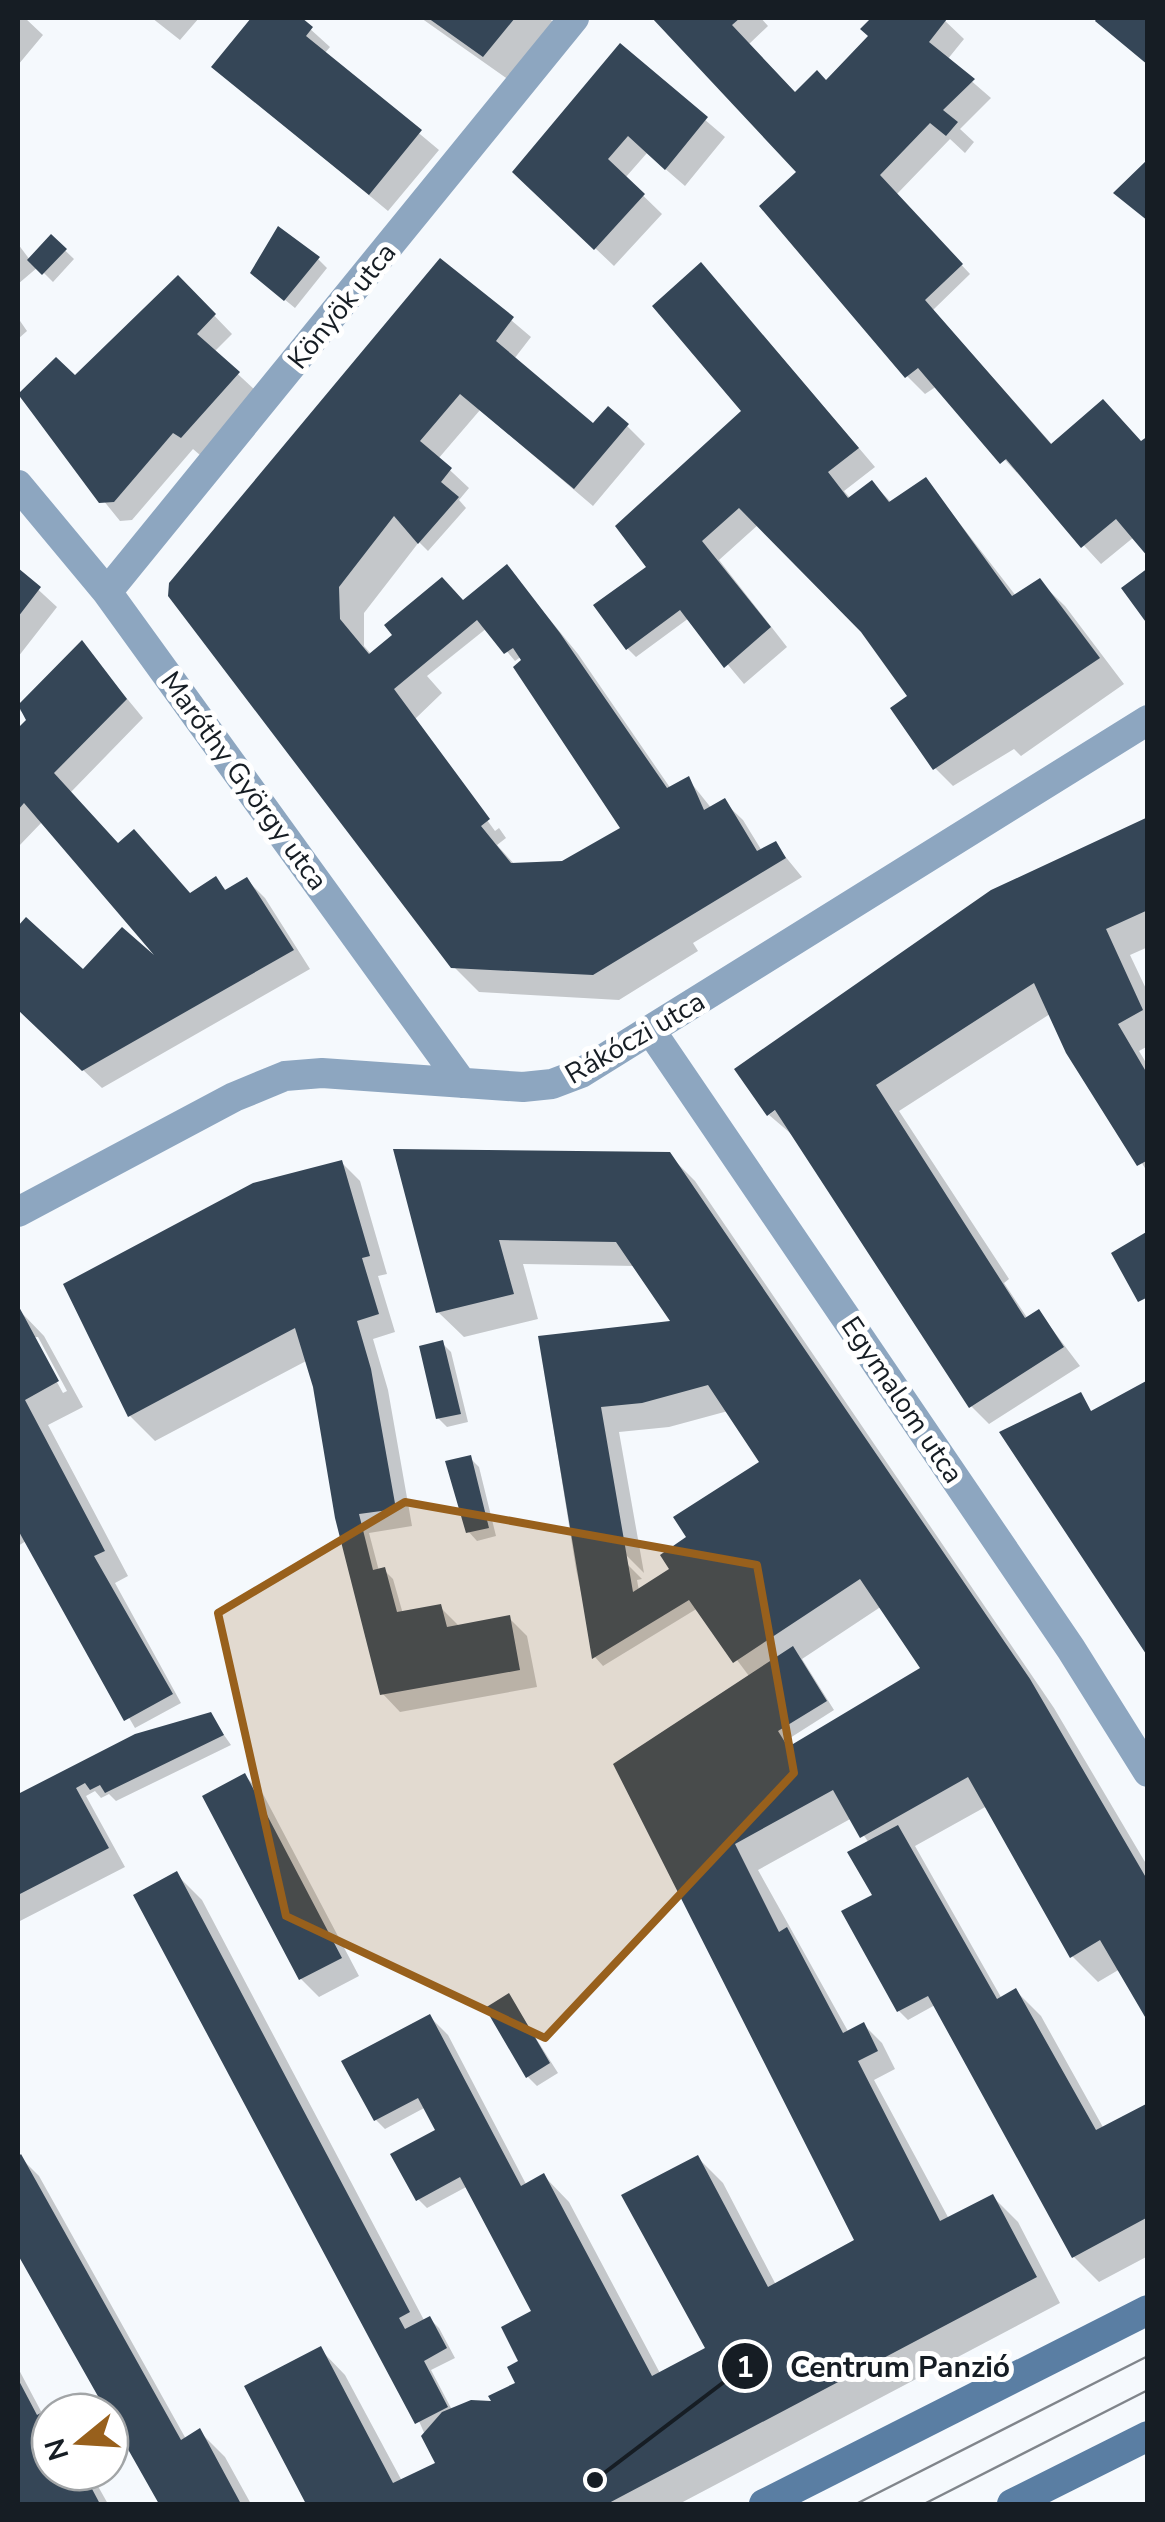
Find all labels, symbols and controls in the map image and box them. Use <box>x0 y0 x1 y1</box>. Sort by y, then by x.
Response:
street label: Könyök utca <box>279 235 405 377</box>
street label: Maróthy György utca <box>152 664 336 898</box>
street label: Rákóczi utca <box>558 983 712 1093</box>
street label: Egymalom utca <box>832 1309 972 1491</box>
callout: Centrum Panzió <box>720 2336 1030 2396</box>
text: 1 <box>736 2347 754 2388</box>
text: Centrum Panzió <box>790 2347 1010 2388</box>
north arrow <box>30 2392 130 2492</box>
text: N <box>36 2434 78 2465</box>

